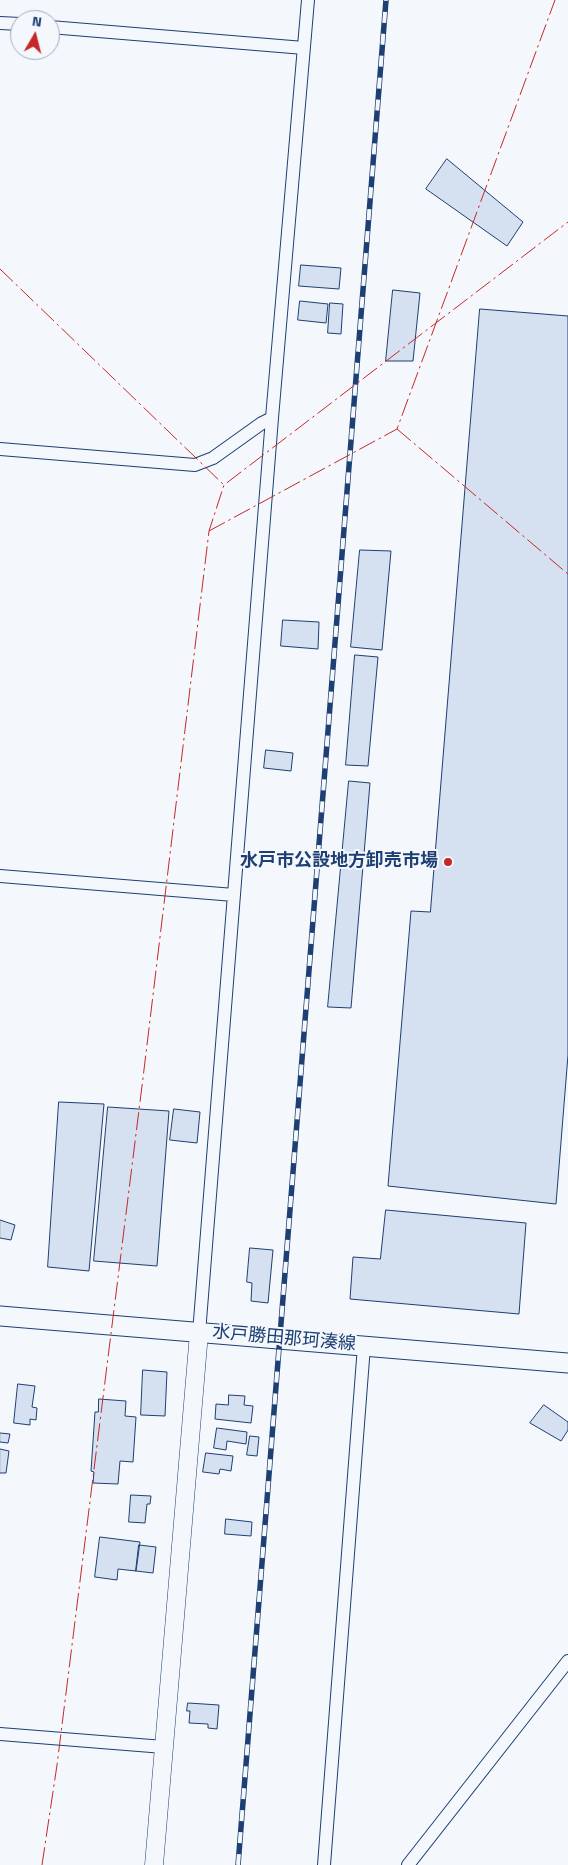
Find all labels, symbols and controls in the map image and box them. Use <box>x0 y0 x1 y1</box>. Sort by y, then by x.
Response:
north arrow <box>10 10 60 60</box>
text: N <box>31 10 43 32</box>
place label: 水戸市公設地方卸売市場 <box>240 851 438 873</box>
marker: 水戸市公設地方卸売市場 <box>442 856 454 868</box>
street label: 水戸勝田那珂湊線 <box>211 1322 357 1356</box>

